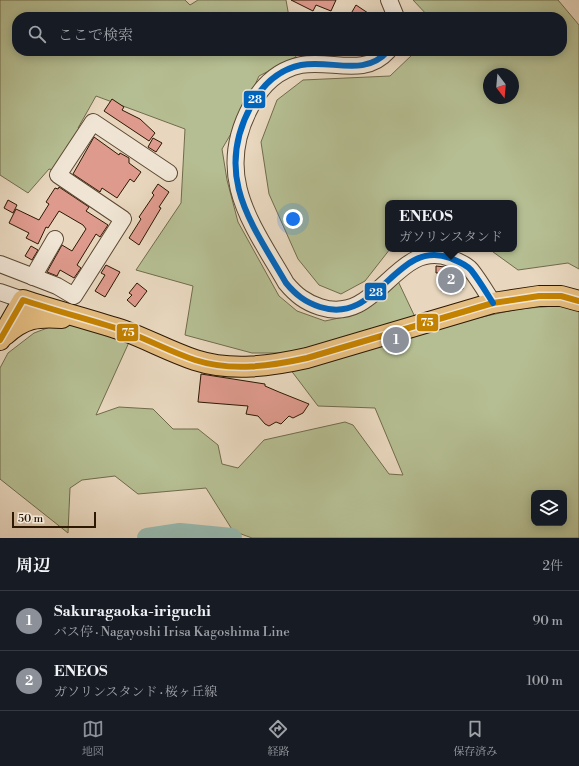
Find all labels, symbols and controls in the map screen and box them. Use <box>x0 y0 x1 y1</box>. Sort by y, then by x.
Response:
search box <box>12 12 567 56</box>
icon: search <box>26 23 48 45</box>
text: ここで検索 <box>58 26 133 45</box>
north arrow <box>483 68 519 104</box>
line badge: 28 <box>243 90 266 109</box>
text: 28 <box>248 93 262 107</box>
popup <box>385 200 517 252</box>
text: ENEOS <box>399 207 453 226</box>
your location <box>283 209 303 229</box>
text: ガソリンスタンド <box>399 229 503 245</box>
pin: 2 <box>438 265 464 295</box>
line badge: 28 <box>364 282 387 301</box>
text: 28 <box>369 286 383 300</box>
line badge: 75 <box>416 313 439 332</box>
text: 75 <box>420 316 434 330</box>
line badge: 75 <box>116 323 139 342</box>
pin: 1 <box>383 325 409 355</box>
text: 75 <box>121 326 135 340</box>
map controls <box>531 490 567 526</box>
button: layers <box>531 490 567 526</box>
scale bar <box>12 510 96 529</box>
text: 50 m <box>18 512 43 526</box>
text: 周辺 <box>16 555 50 577</box>
text: 2件 <box>543 558 563 574</box>
text: Sakuragaoka-iriguchi <box>54 602 211 621</box>
text: 1 <box>26 613 32 629</box>
text: 90 m <box>532 613 563 629</box>
text: バス停 · Nagayoshi Irisa Kagoshima Line <box>54 624 290 640</box>
text: ENEOS <box>54 662 108 681</box>
text: 2 <box>25 673 33 689</box>
text: 100 m <box>527 673 563 689</box>
text: ガソリンスタンド · 桜ヶ丘線 <box>54 684 217 700</box>
tab: 地図 <box>82 718 104 759</box>
tab: 経路 <box>267 718 289 759</box>
tab: 保存済み <box>453 718 497 759</box>

